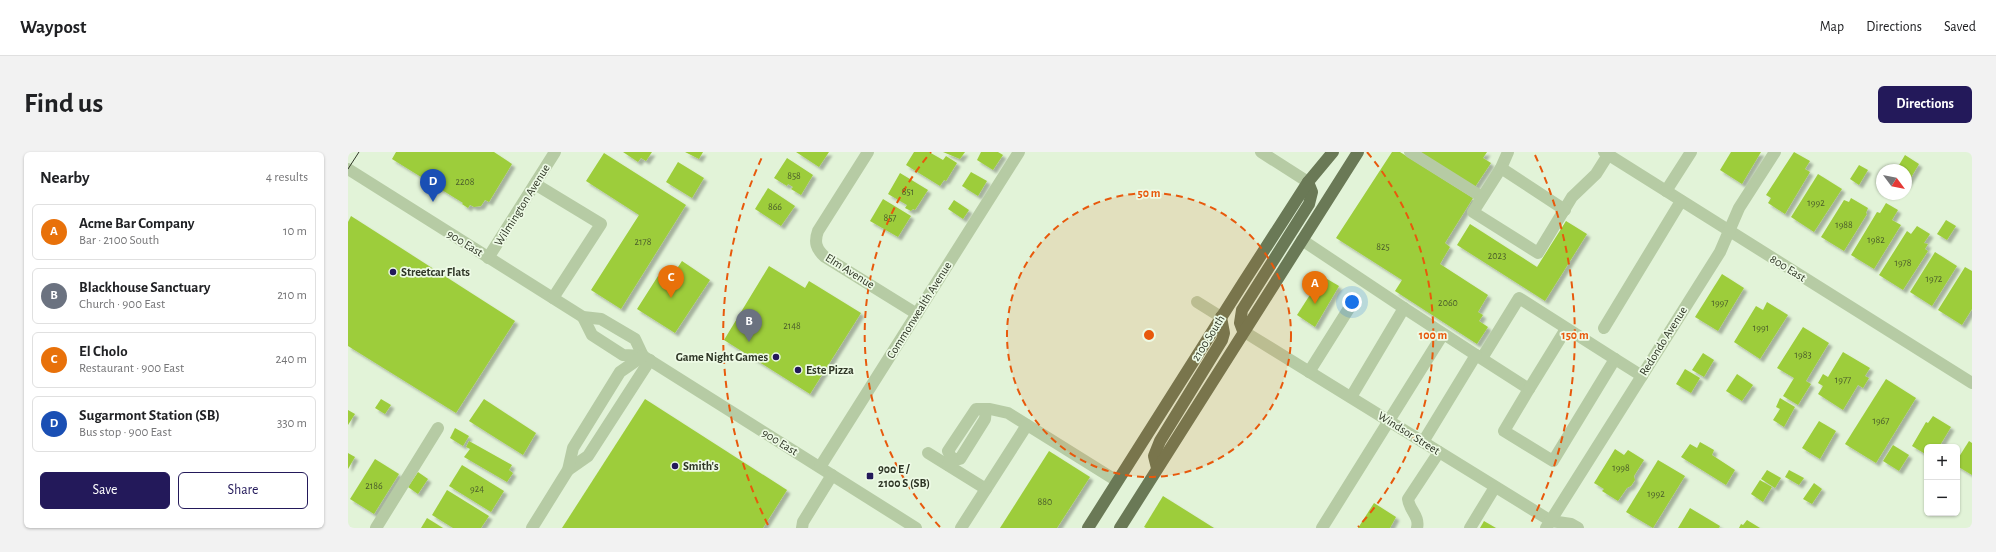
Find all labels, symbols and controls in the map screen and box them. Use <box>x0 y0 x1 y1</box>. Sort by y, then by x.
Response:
text: Waypost <box>20 18 87 37</box>
text: Map <box>1820 20 1844 34</box>
text: Directions <box>1866 20 1922 34</box>
text: Saved <box>1944 20 1976 34</box>
button: Directions <box>1878 86 1972 123</box>
text: Find us <box>24 90 103 118</box>
street label: Wilmington Avenue <box>492 162 552 248</box>
north arrow <box>1876 164 1912 200</box>
text: Nearby <box>40 169 90 186</box>
pin: D <box>420 169 446 202</box>
text: 4 results <box>266 171 308 184</box>
house number: 858 <box>787 171 801 181</box>
house number: 2208 <box>455 177 475 187</box>
house number: 851 <box>902 187 914 197</box>
text: 50 m <box>1138 187 1161 199</box>
house number: 1992 <box>1807 198 1825 208</box>
house number: 866 <box>768 202 782 212</box>
house number: 857 <box>883 213 897 223</box>
text: Acme Bar Company <box>79 216 194 231</box>
house number: 1988 <box>1835 220 1853 230</box>
text: A <box>50 225 58 238</box>
text: 10 m <box>283 225 307 238</box>
street label: 900 East <box>445 227 485 259</box>
text: Bar · 2100 South <box>79 234 159 247</box>
house number: 1982 <box>1867 235 1885 245</box>
house number: 2178 <box>635 237 652 247</box>
house number: 825 <box>1376 242 1390 252</box>
street label: Elm Avenue <box>823 251 877 291</box>
house number: 2023 <box>1488 251 1506 261</box>
street label: 800 East <box>1768 252 1808 284</box>
house number: 1978 <box>1894 258 1912 268</box>
street label: Commonwealth Avenue <box>884 260 954 360</box>
pin: C <box>658 265 684 298</box>
place label: Streetcar Flats <box>401 266 470 278</box>
marker: Streetcar Flats <box>388 267 398 277</box>
pin: A <box>1302 271 1328 304</box>
house number: 1972 <box>1926 274 1943 284</box>
text: Blackhouse Sanctuary <box>79 280 210 295</box>
text: B <box>50 289 58 302</box>
text: 210 m <box>277 289 307 302</box>
your location <box>1342 292 1362 312</box>
text: Church · 900 East <box>79 298 165 311</box>
house number: 2060 <box>1438 298 1458 308</box>
house number: 1997 <box>1711 298 1729 308</box>
street label: Redondo Avenue <box>1637 304 1689 378</box>
pin: B <box>736 309 762 342</box>
street label: 2100 South <box>1189 313 1227 363</box>
house number: 2148 <box>783 321 801 331</box>
house number: 1991 <box>1753 323 1769 333</box>
centre of rings <box>1142 328 1156 342</box>
text: 100 m <box>1419 329 1447 341</box>
text: 150 m <box>1561 329 1589 341</box>
text: El Cholo <box>79 344 128 359</box>
house number: 1983 <box>1795 350 1812 360</box>
place label: Game Night Games <box>676 351 768 363</box>
marker: Game Night Games <box>771 352 781 362</box>
text: C <box>51 353 57 366</box>
text: 240 m <box>275 353 307 366</box>
text: Restaurant · 900 East <box>79 362 184 375</box>
place label: Este Pizza <box>806 364 854 376</box>
marker: Este Pizza <box>793 365 803 375</box>
house number: 1977 <box>1835 375 1851 385</box>
text: Sugarmont Station (SB) <box>79 408 220 423</box>
street label: Windsor Street <box>1376 409 1442 457</box>
house number: 1967 <box>1872 416 1890 426</box>
text: D <box>50 417 58 430</box>
text: 330 m <box>277 417 307 430</box>
text: Bus stop · 900 East <box>79 426 172 439</box>
street label: 900 East <box>760 426 800 458</box>
map controls <box>1924 444 1960 516</box>
button: + <box>1924 444 1960 480</box>
place label: Smith's <box>683 460 719 472</box>
marker: Smith's <box>670 461 680 471</box>
place label: 900 E / 2100 S (SB) <box>878 463 930 490</box>
house number: 1998 <box>1612 463 1630 473</box>
marker: 900 E / 2100 S (SB) <box>865 471 875 481</box>
button: Save <box>40 472 170 509</box>
button: Share <box>178 472 308 509</box>
button: − <box>1924 480 1960 516</box>
house number: 2186 <box>365 481 383 491</box>
house number: 924 <box>470 484 484 494</box>
house number: 1992 <box>1647 489 1665 499</box>
house number: 880 <box>1038 497 1052 507</box>

